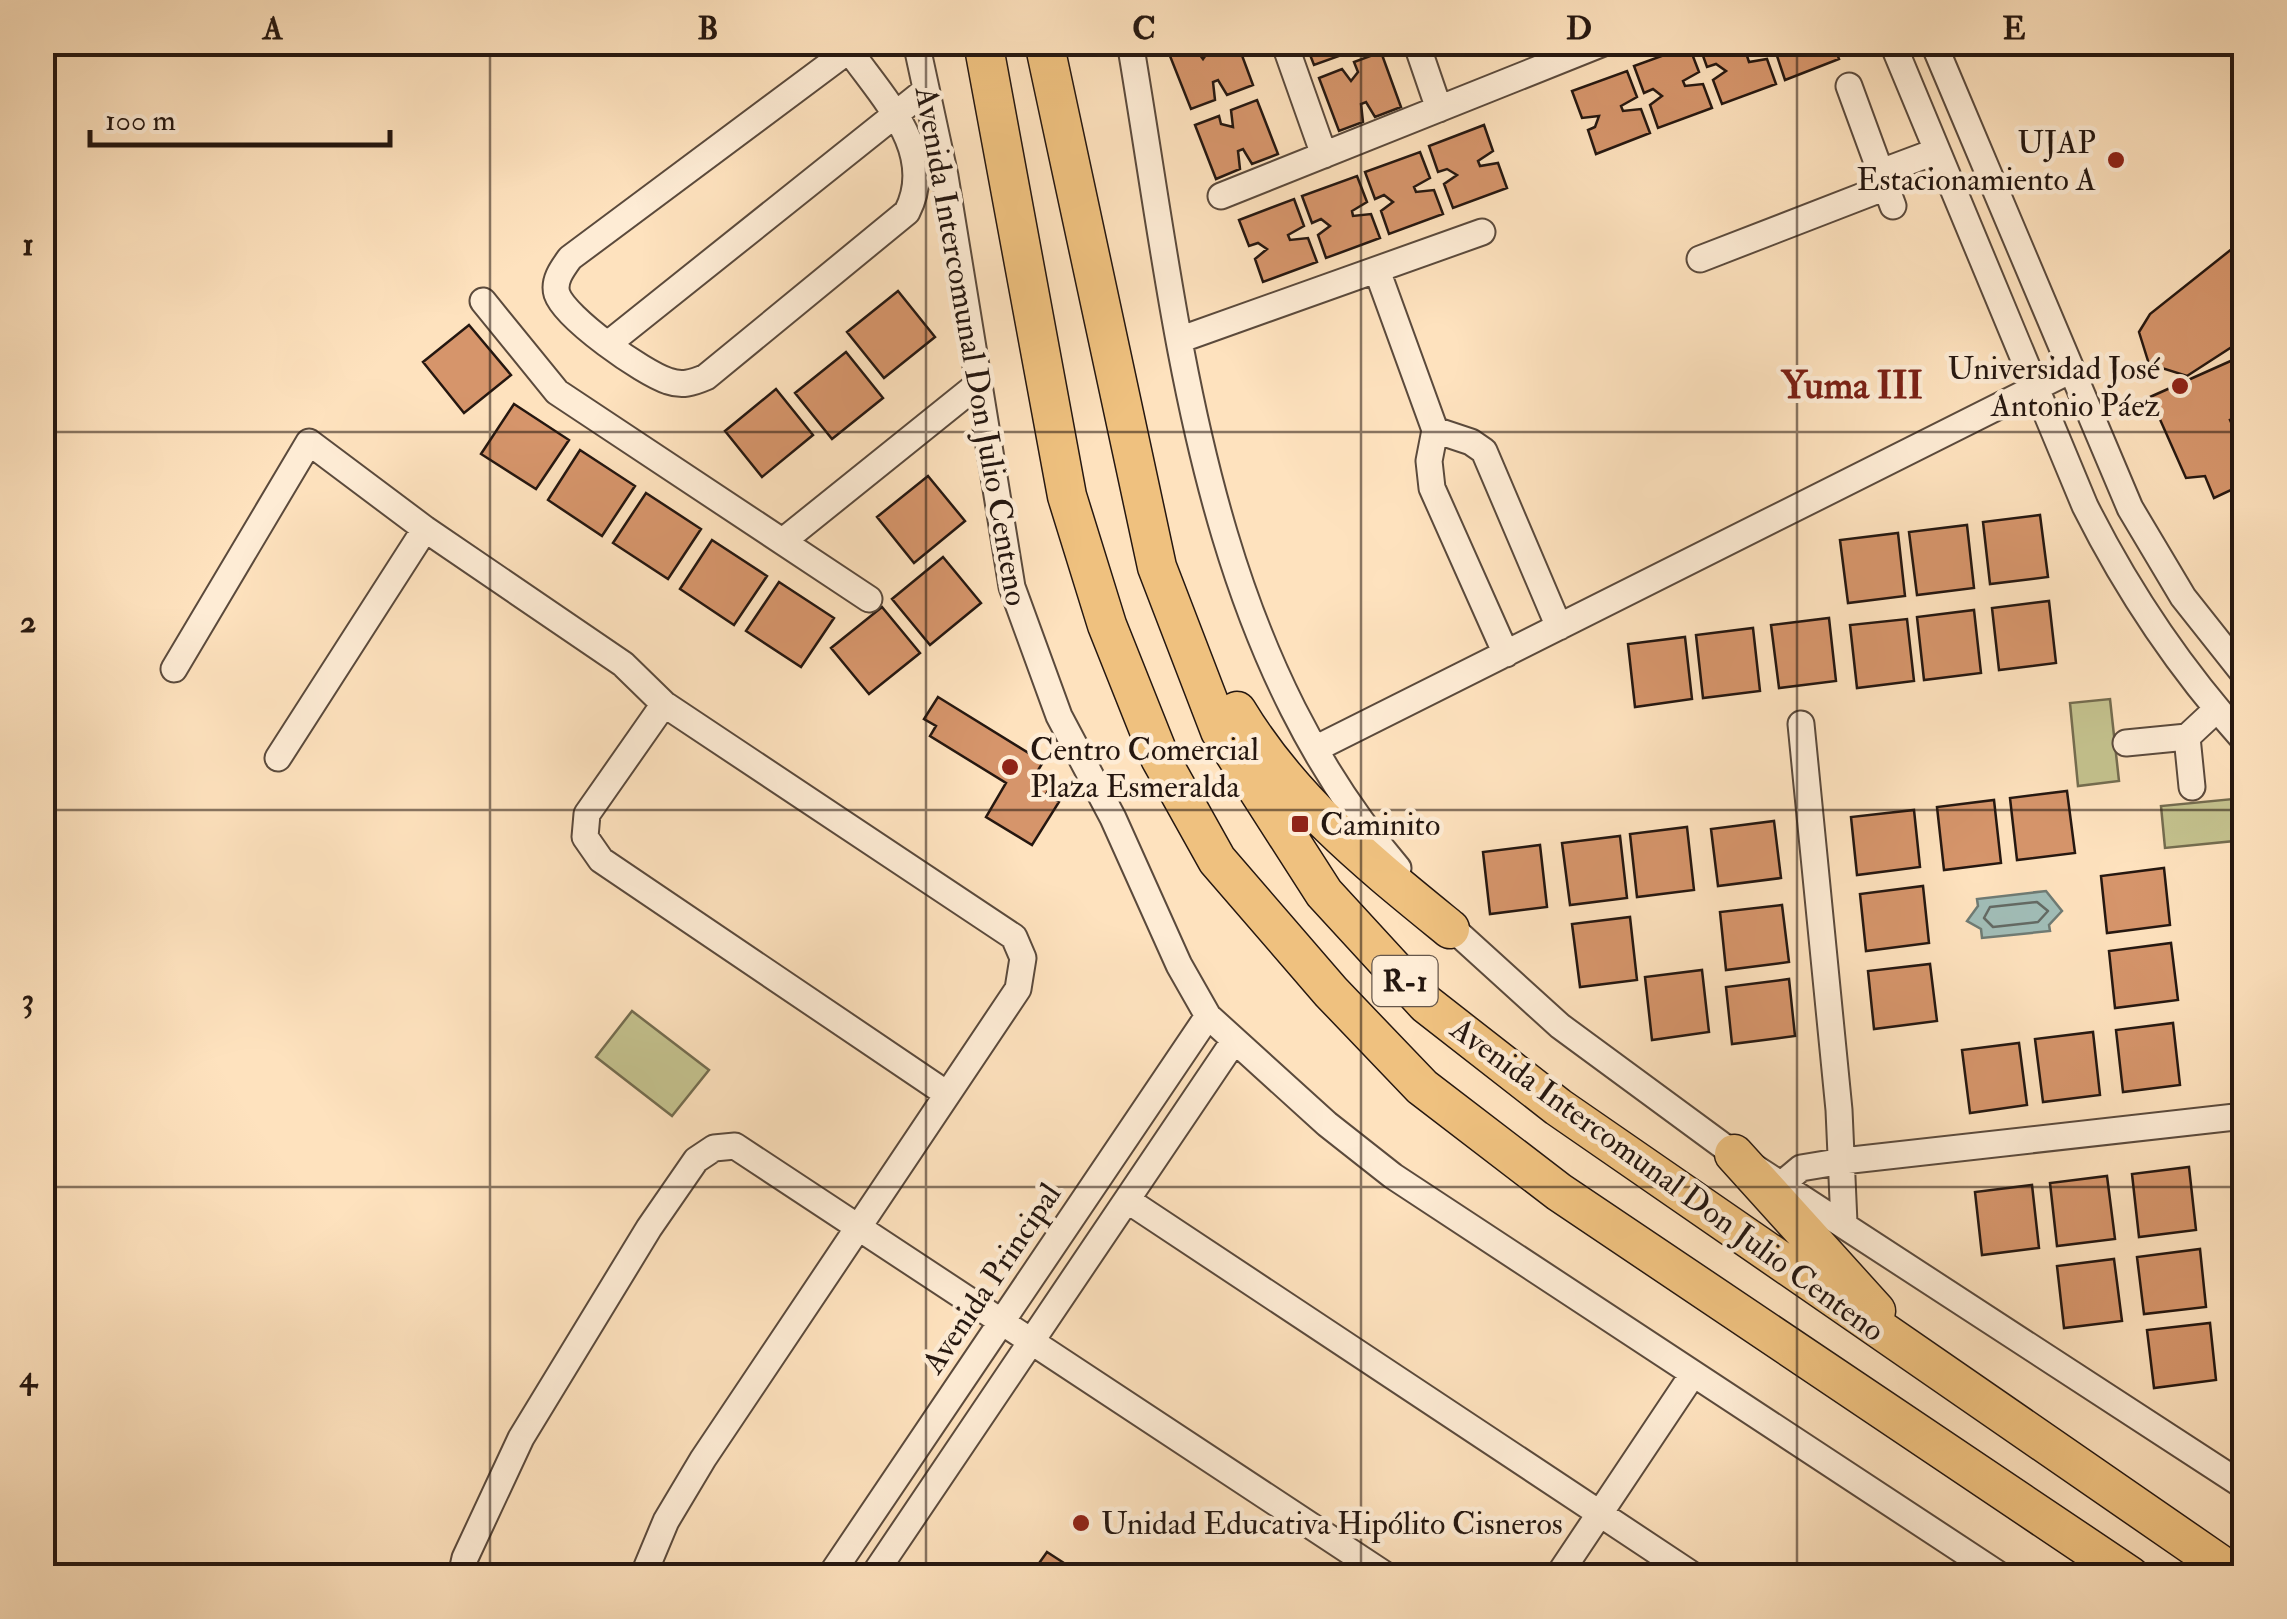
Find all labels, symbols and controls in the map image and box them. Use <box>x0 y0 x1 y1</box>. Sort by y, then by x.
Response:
text: A <box>261 9 284 49</box>
text: B <box>698 9 718 49</box>
text: C <box>1132 9 1156 49</box>
text: D <box>1566 9 1592 49</box>
text: E <box>2002 9 2026 49</box>
street label: Avenida Intercomunal Don Julio Centeno <box>905 82 1036 609</box>
scale bar <box>90 85 390 147</box>
text: 100 m <box>105 102 176 139</box>
place label: UJAP Estacionamiento A <box>1857 123 2096 200</box>
marker: UJAP Estacionamiento A <box>2105 149 2127 171</box>
text: 1 <box>22 225 34 265</box>
place label: Universidad José Antonio Páez <box>1947 349 2161 426</box>
district label: Yuma III <box>1780 362 1923 410</box>
marker: Universidad José Antonio Páez <box>2169 375 2191 397</box>
text: 2 <box>20 602 36 642</box>
place label: Centro Comercial Plaza Esmeralda <box>1030 730 1259 807</box>
marker: Centro Comercial Plaza Esmeralda <box>999 756 1021 778</box>
place label: Caminito <box>1320 805 1440 845</box>
marker: Caminito <box>1289 813 1311 835</box>
road number: R-1 <box>1372 956 1438 1006</box>
text: 3 <box>22 980 34 1020</box>
street label: Avenida Intercomunal Don Julio Centeno <box>1442 1008 1892 1351</box>
street label: Avenida Principal <box>913 1176 1070 1382</box>
text: 4 <box>18 1357 38 1397</box>
place label: Unidad Educativa Hipólito Cisneros <box>1101 1504 1563 1544</box>
marker: Unidad Educativa Hipólito Cisneros <box>1070 1512 1092 1534</box>

